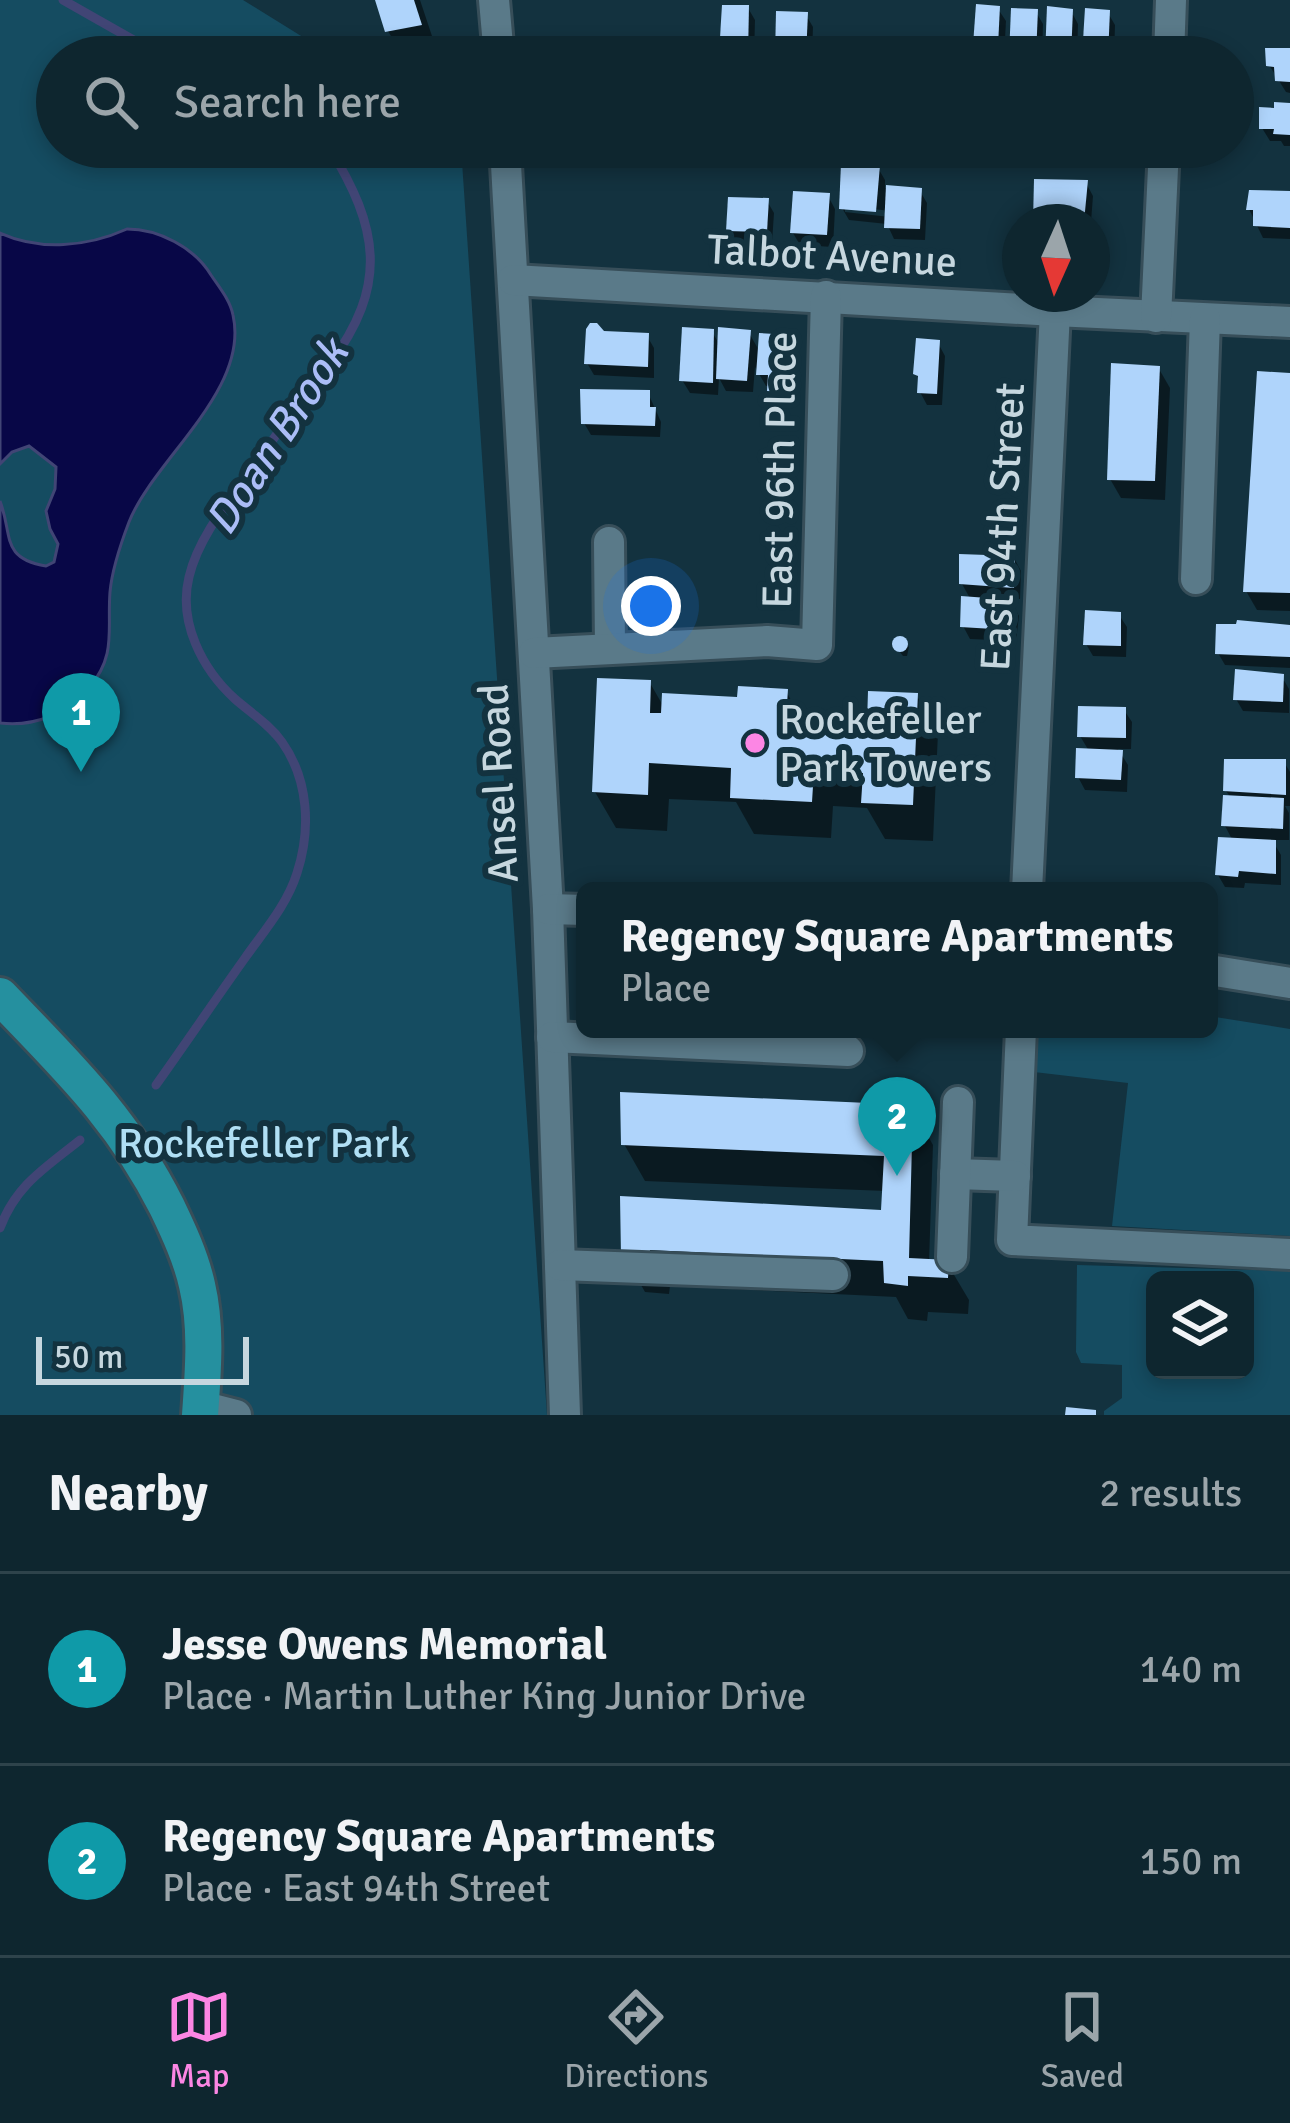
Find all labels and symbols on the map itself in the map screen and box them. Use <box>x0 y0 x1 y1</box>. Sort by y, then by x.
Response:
north arrow <box>1002 204 1110 312</box>
street label: Talbot Avenue <box>706 224 958 288</box>
water label: Doan Brook <box>194 326 362 545</box>
street label: East 96th Place <box>752 331 808 609</box>
street label: East 94th Street <box>970 382 1036 672</box>
your location <box>621 576 681 636</box>
pin: 1 <box>42 673 120 772</box>
street label: Ansel Road <box>468 682 530 884</box>
place label: Rockefeller Park Towers <box>779 694 992 793</box>
marker: Rockefeller Park Towers <box>742 730 768 756</box>
pin: 2 <box>858 1077 936 1176</box>
park label: Rockefeller Park <box>118 1118 410 1169</box>
scale bar <box>36 1331 249 1384</box>

